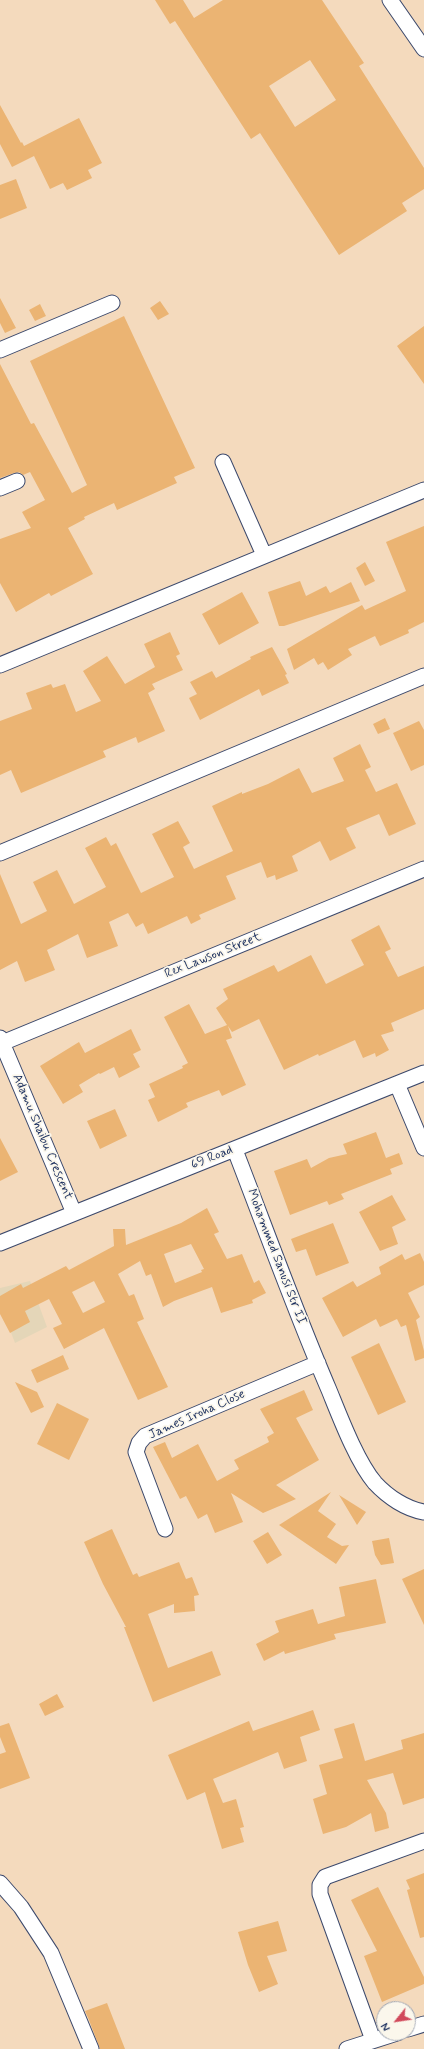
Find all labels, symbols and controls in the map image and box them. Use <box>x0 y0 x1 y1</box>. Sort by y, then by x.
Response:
street label: Rex Lawson Street <box>163 930 263 982</box>
street label: Adamu Shaibu Crescent <box>8 1072 76 1202</box>
street label: 69 Road <box>189 1143 235 1173</box>
street label: Mohammed Sanusi Str II <box>243 1187 309 1327</box>
street label: James Iroha Close <box>146 1387 248 1443</box>
north arrow <box>376 2001 416 2041</box>
text: N <box>379 2020 394 2033</box>

